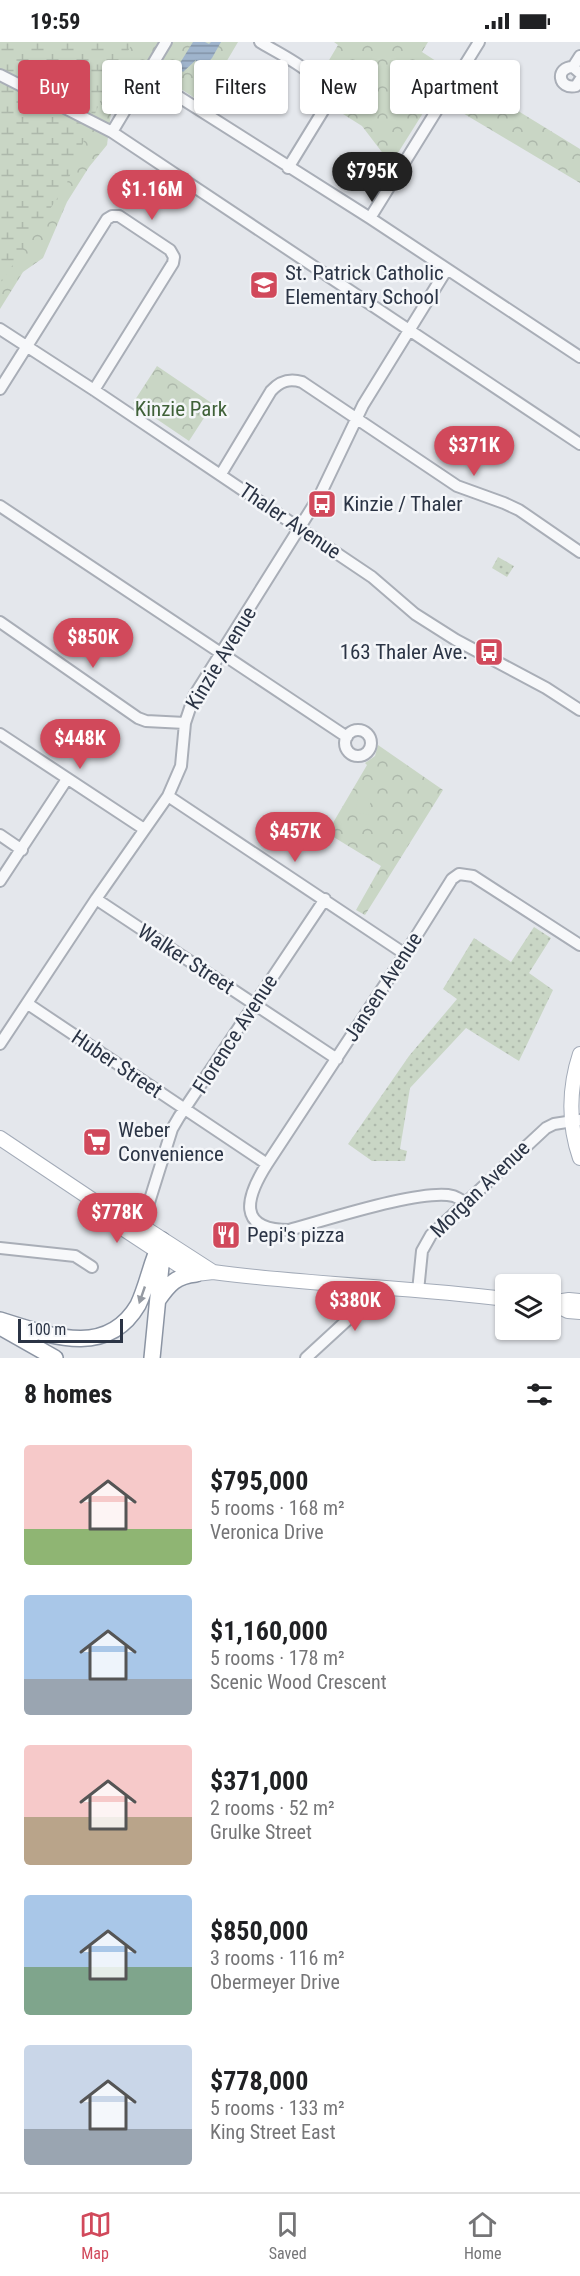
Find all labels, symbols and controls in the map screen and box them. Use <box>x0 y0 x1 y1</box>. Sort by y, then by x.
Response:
text: 19:59 <box>30 9 81 34</box>
chip: Buy <box>18 60 90 114</box>
chip: Rent <box>102 60 182 114</box>
chip: Filters <box>194 60 288 114</box>
chip: New <box>300 60 378 114</box>
chip: Apartment <box>390 60 520 114</box>
pin: $795K <box>330 152 414 203</box>
text: $795K <box>346 159 398 183</box>
pin: $1.16M <box>103 170 201 221</box>
text: $1.16M <box>121 177 183 201</box>
place label: St. Patrick Catholic Elementary School <box>285 261 444 309</box>
school or university icon: St. Patrick Catholic Elementary School <box>248 269 280 301</box>
park label: Kinzie Park <box>135 397 228 421</box>
pin: $371K <box>432 426 516 477</box>
text: $371K <box>448 433 500 457</box>
street label: Thaler Avenue <box>235 478 346 564</box>
bus stop icon: Kinzie / Thaler <box>306 488 338 520</box>
place label: Kinzie / Thaler <box>343 492 463 516</box>
street label: Kinzie Avenue <box>181 602 261 714</box>
pin: $850K <box>51 618 135 669</box>
text: $850K <box>67 625 119 649</box>
bus stop icon: 163 Thaler Ave. <box>473 636 505 668</box>
place label: 163 Thaler Ave. <box>340 640 468 664</box>
pin: $448K <box>38 719 122 770</box>
text: $448K <box>54 726 106 750</box>
pin: $457K <box>253 812 337 863</box>
text: $457K <box>269 819 321 843</box>
street label: Walker Street <box>133 919 239 999</box>
street label: Jansen Avenue <box>339 928 427 1046</box>
street label: Florence Avenue <box>188 970 282 1098</box>
street label: Huber Street <box>67 1025 167 1103</box>
place label: Weber Convenience <box>118 1118 224 1166</box>
supermarket icon: Weber Convenience <box>81 1126 113 1158</box>
street label: Morgan Avenue <box>425 1136 535 1242</box>
pin: $778K <box>75 1193 159 1244</box>
text: $778K <box>91 1200 143 1224</box>
restaurant icon: Pepi's pizza <box>210 1219 242 1251</box>
place label: Pepi's pizza <box>247 1223 344 1247</box>
map controls <box>495 1274 561 1340</box>
button: layers <box>495 1274 561 1340</box>
pin: $380K <box>313 1281 397 1332</box>
one-way arrow <box>136 1286 146 1304</box>
text: $380K <box>329 1288 381 1312</box>
scale bar <box>18 1316 123 1344</box>
text: 100 m <box>27 1320 66 1339</box>
icon: filters <box>523 1378 556 1411</box>
text: 8 homes <box>24 1379 112 1409</box>
text: $795,000 <box>210 1466 308 1496</box>
icon: home <box>72 1469 144 1541</box>
text: 5 rooms · 168 m² <box>210 1496 345 1520</box>
text: Veronica Drive <box>210 1520 324 1544</box>
text: $1,160,000 <box>210 1616 328 1646</box>
icon: home <box>72 1619 144 1691</box>
text: 5 rooms · 178 m² <box>210 1646 345 1670</box>
text: Scenic Wood Crescent <box>210 1670 387 1694</box>
text: $371,000 <box>210 1766 308 1796</box>
icon: home <box>72 1769 144 1841</box>
text: 2 rooms · 52 m² <box>210 1796 335 1820</box>
text: Grulke Street <box>210 1820 312 1844</box>
text: $850,000 <box>210 1916 308 1946</box>
icon: home <box>72 1919 144 1991</box>
text: 3 rooms · 116 m² <box>210 1946 345 1970</box>
text: Obermeyer Drive <box>210 1970 340 1994</box>
text: $778,000 <box>210 2066 308 2096</box>
icon: home <box>72 2069 144 2141</box>
text: 5 rooms · 133 m² <box>210 2096 345 2120</box>
text: King Street East <box>210 2120 336 2144</box>
tab: Map <box>79 2208 112 2263</box>
tab: Saved <box>269 2208 307 2263</box>
tab: Home <box>464 2208 501 2263</box>

